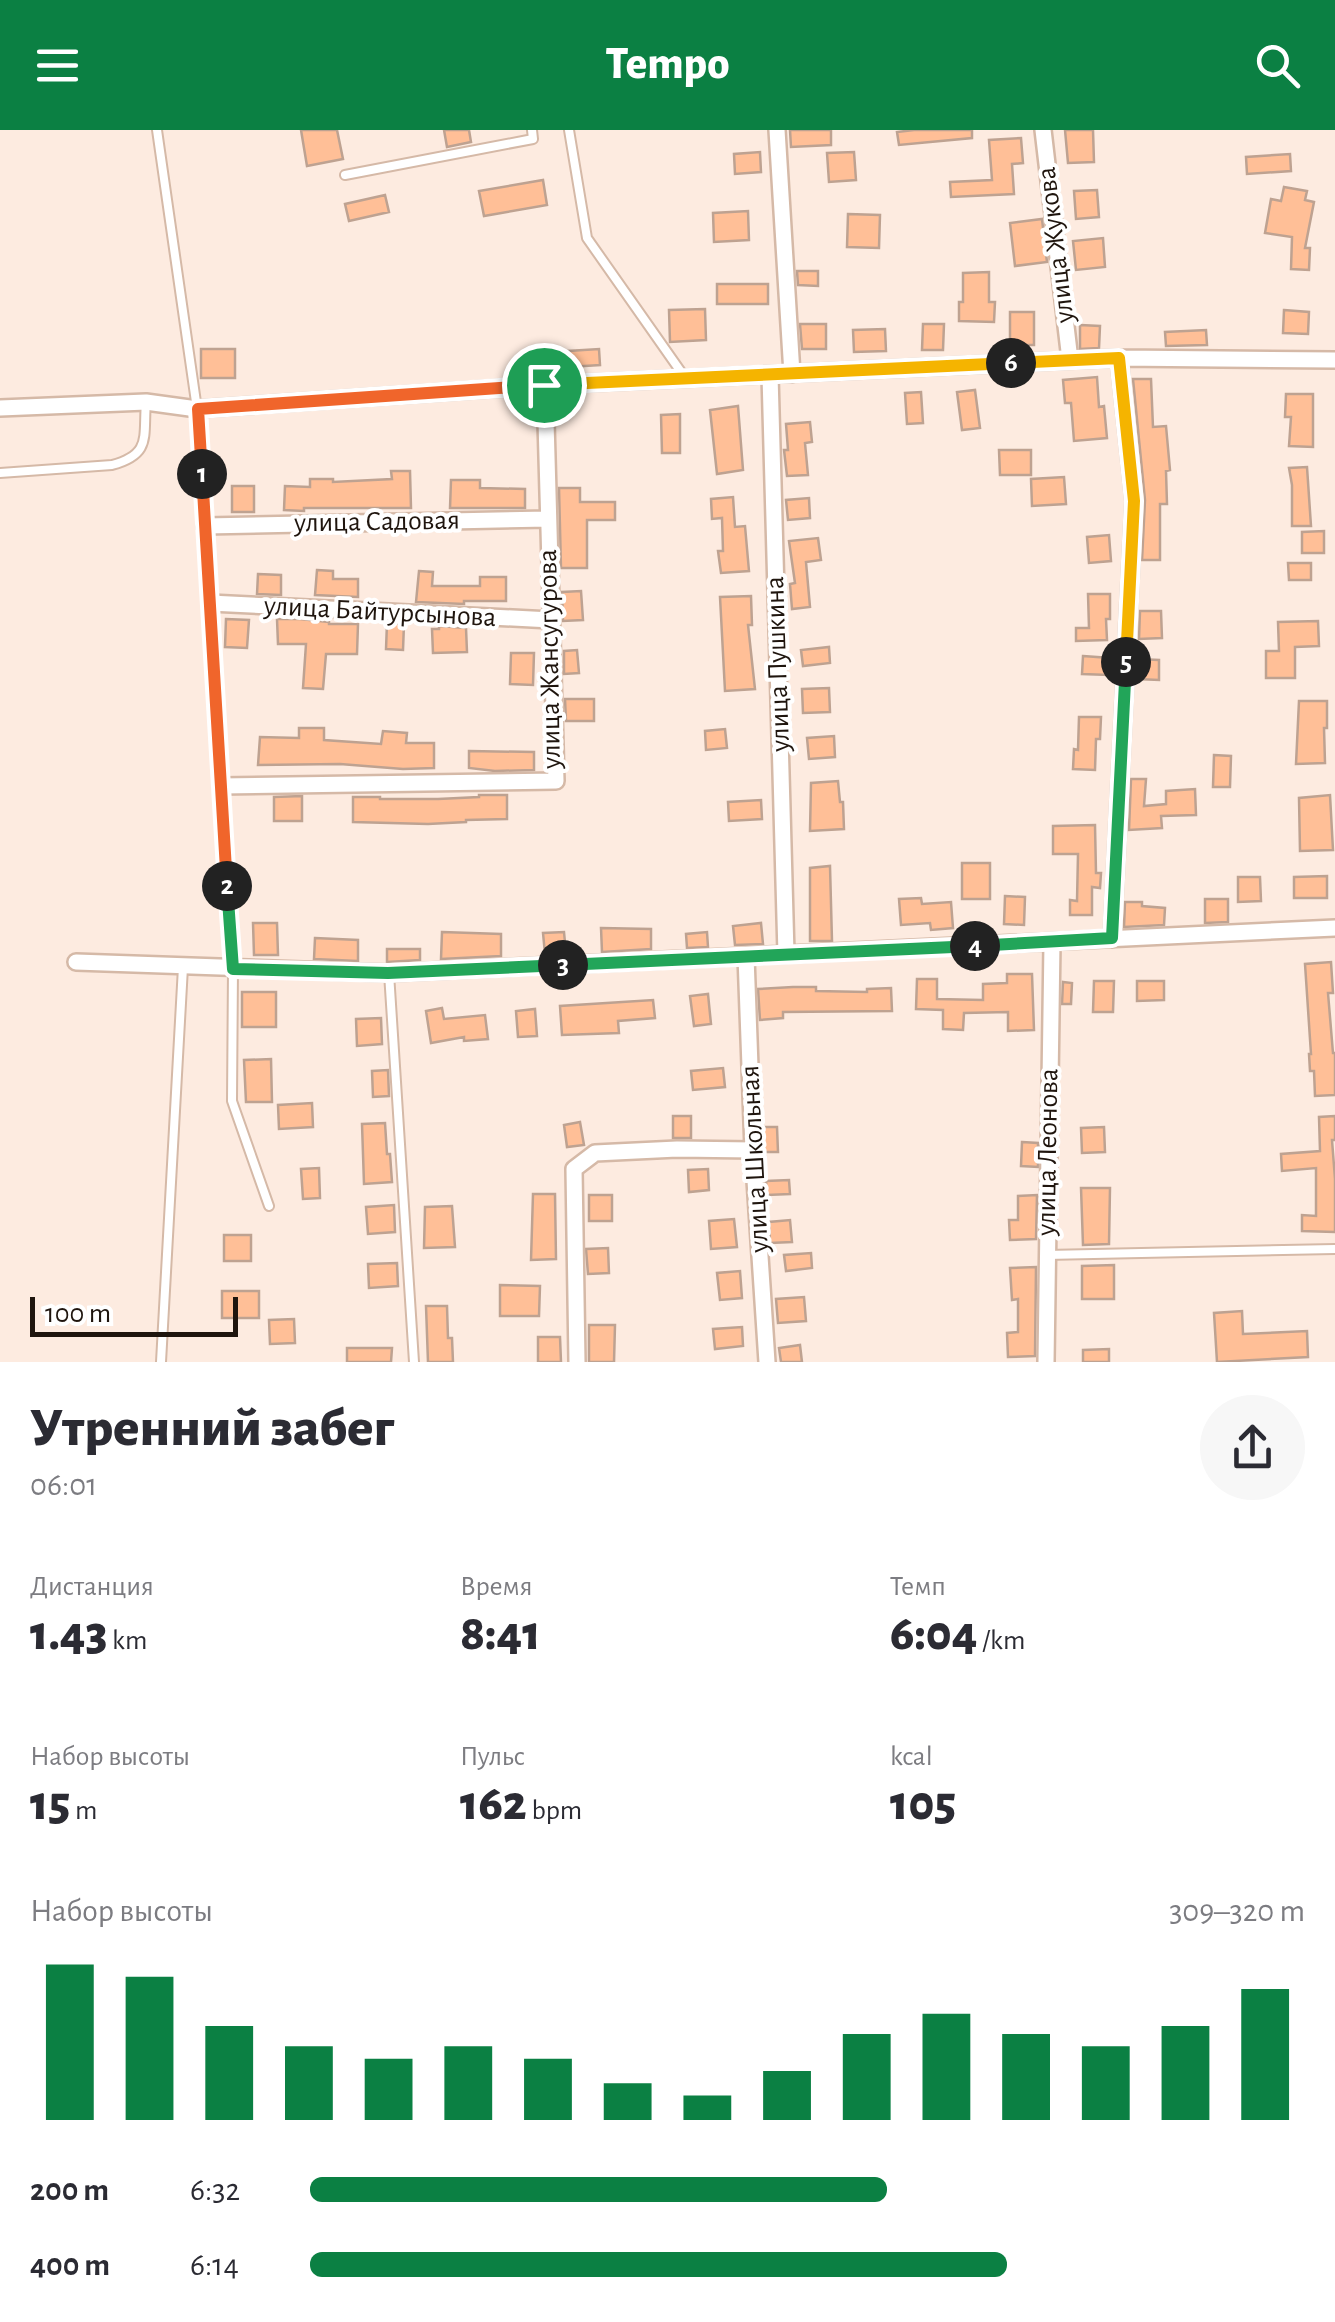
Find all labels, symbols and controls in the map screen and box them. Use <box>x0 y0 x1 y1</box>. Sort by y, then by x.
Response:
icon: menu <box>30 38 85 93</box>
icon: search <box>1250 38 1305 93</box>
text: Tempo <box>606 42 729 87</box>
street label: улица Жукова <box>1033 165 1080 326</box>
pin: 6 <box>986 338 1036 388</box>
pin <box>502 343 587 428</box>
text: 6 <box>1004 349 1018 377</box>
icon: arrive <box>517 358 572 413</box>
pin: 1 <box>177 449 227 499</box>
text: 1 <box>197 460 207 488</box>
street label: улица Садовая <box>293 507 460 537</box>
street label: улица Жансугурова <box>534 549 566 770</box>
street label: улица Пушкина <box>761 576 795 753</box>
street label: улица Байтурсынова <box>262 592 497 632</box>
pin: 5 <box>1101 637 1151 687</box>
text: 5 <box>1120 648 1132 676</box>
pin: 2 <box>202 861 252 911</box>
text: 2 <box>220 872 234 900</box>
pin: 4 <box>950 921 1000 971</box>
text: 4 <box>968 932 982 960</box>
pin: 3 <box>538 940 588 990</box>
text: 3 <box>557 951 569 979</box>
street label: улица Школьная <box>736 1065 774 1254</box>
street label: улица Леонова <box>1033 1068 1063 1237</box>
scale bar <box>30 1292 238 1336</box>
text: 100 m <box>45 1300 111 1328</box>
button: share <box>1200 1395 1305 1500</box>
text: Утренний забег <box>30 1401 394 1456</box>
text: 06:01 <box>30 1469 97 1501</box>
text: Дистанция <box>30 1573 154 1601</box>
text: Время <box>460 1573 533 1601</box>
text: Темп <box>890 1573 946 1601</box>
text: 1.43 <box>30 1609 108 1659</box>
text: 8:41 <box>460 1609 541 1659</box>
text: 6:04 <box>890 1609 977 1659</box>
text: km <box>108 1627 147 1655</box>
text: /km <box>977 1627 1025 1655</box>
text: Набор высоты <box>30 1743 190 1771</box>
text: Пульс <box>460 1743 525 1771</box>
text: kcal <box>890 1743 933 1771</box>
text: 15 <box>30 1779 70 1829</box>
text: 162 <box>460 1779 527 1829</box>
text: 105 <box>890 1779 956 1829</box>
text: m <box>70 1797 97 1825</box>
text: bpm <box>527 1797 582 1825</box>
text: Набор высоты <box>30 1895 213 1927</box>
text: 309–320 m <box>1169 1895 1305 1927</box>
text: 200 m <box>30 2174 109 2206</box>
text: 6:32 <box>190 2174 240 2206</box>
text: 400 m <box>30 2249 110 2281</box>
text: 6:14 <box>190 2249 239 2281</box>

